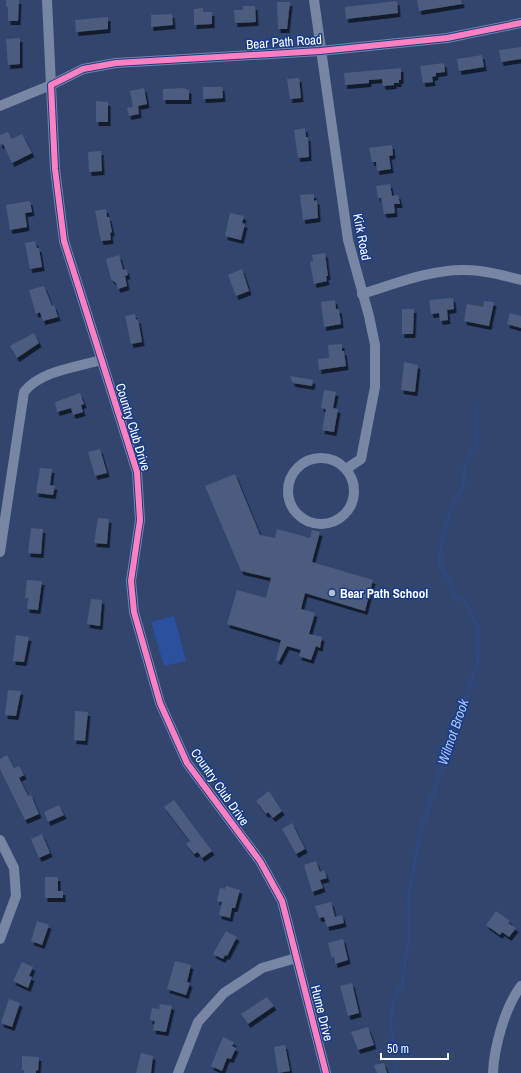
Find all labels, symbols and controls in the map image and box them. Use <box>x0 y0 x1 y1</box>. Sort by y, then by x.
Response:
street label: Bear Path Road <box>246 31 322 53</box>
street label: Kirk Road <box>349 212 375 262</box>
street label: Country Club Drive <box>112 381 154 473</box>
place label: Bear Path School <box>340 585 428 602</box>
marker: Bear Path School <box>327 588 337 598</box>
water label: Wilmot Brook <box>433 695 473 767</box>
street label: Country Club Drive <box>187 745 253 829</box>
street label: Hume Drive <box>307 983 337 1043</box>
scale bar <box>381 1035 448 1061</box>
text: 50 m <box>387 1041 409 1057</box>

